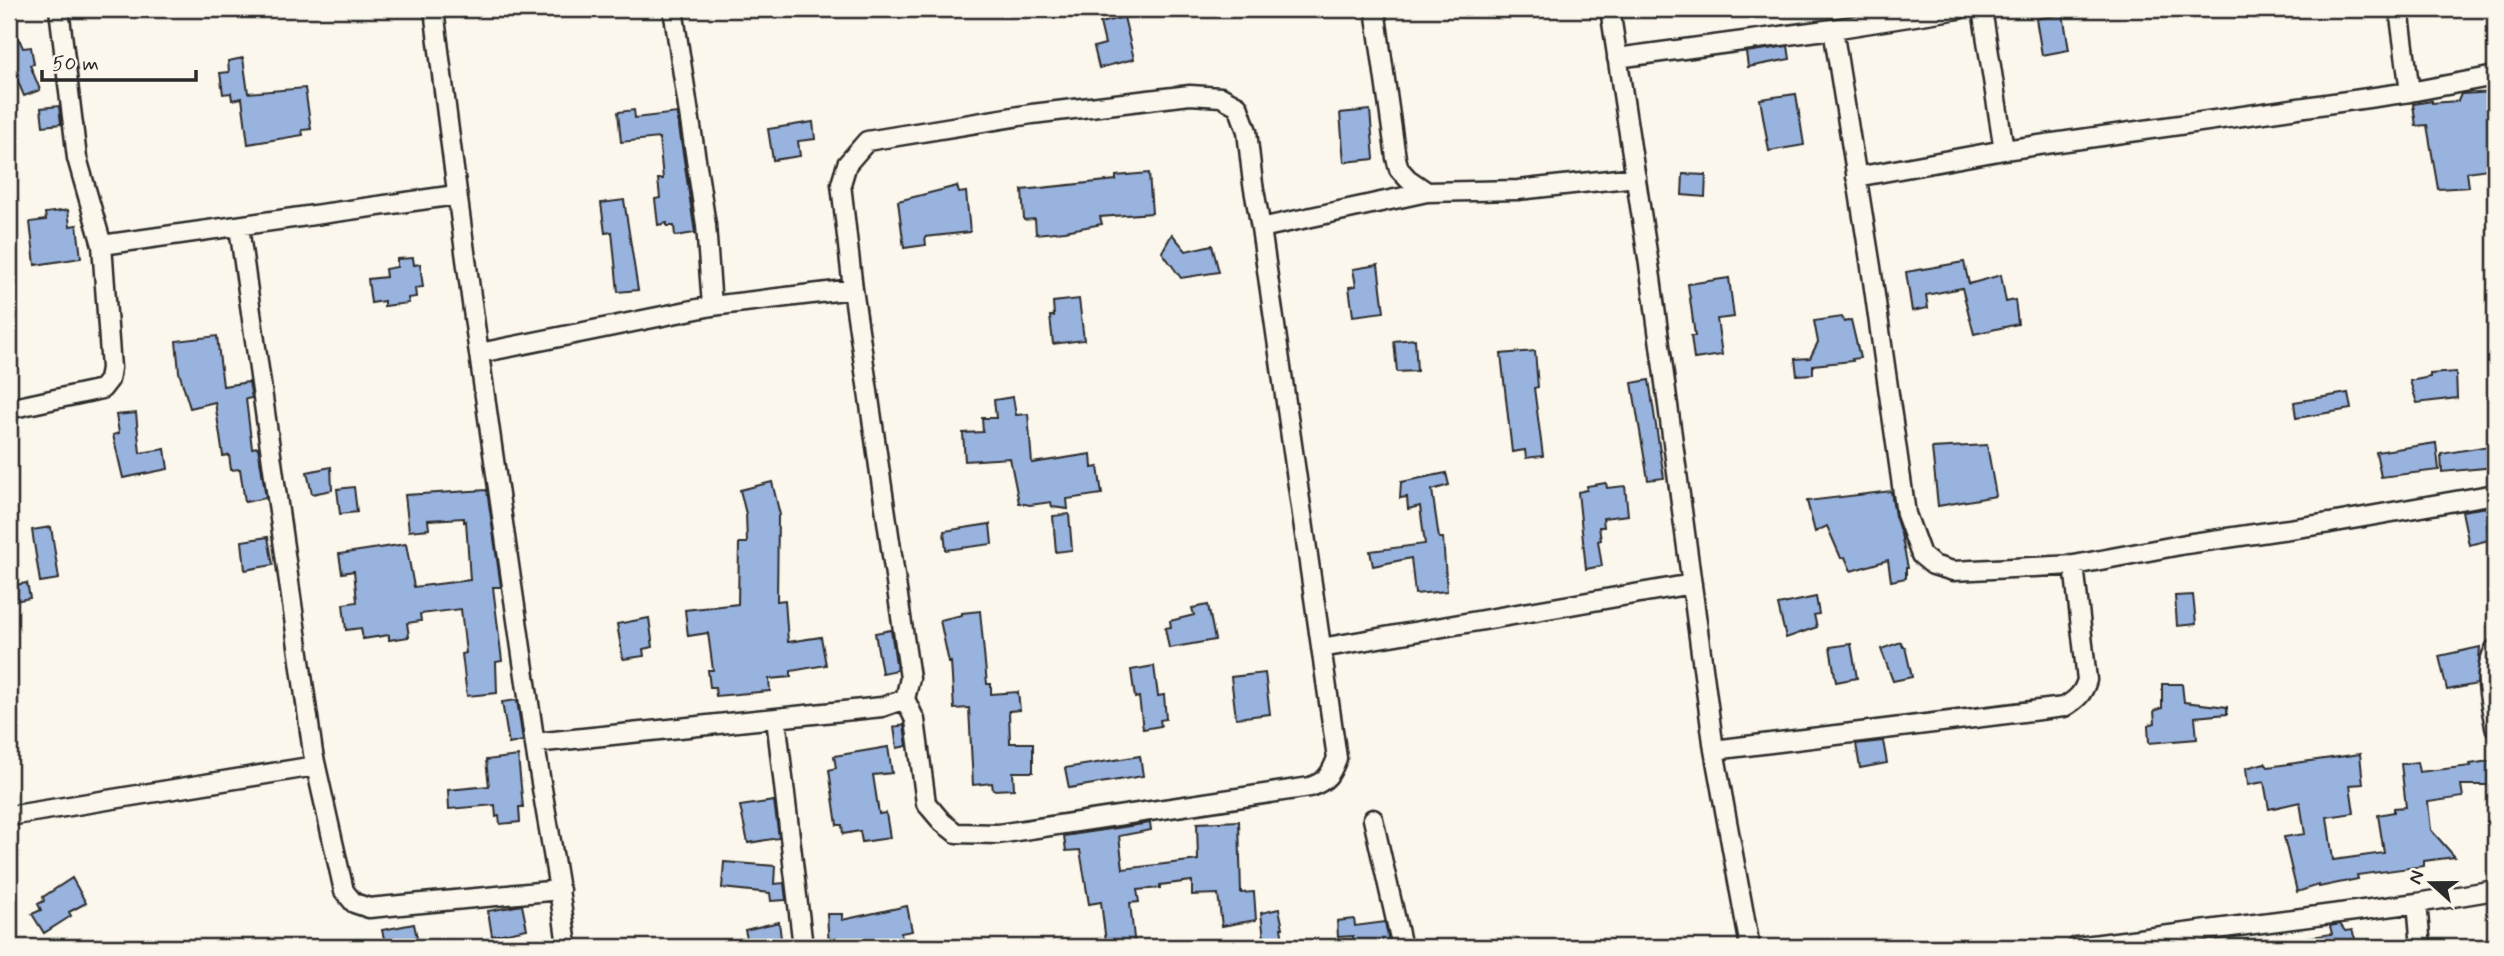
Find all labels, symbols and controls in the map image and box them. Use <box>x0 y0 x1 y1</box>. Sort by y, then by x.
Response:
scale bar <box>42 38 196 82</box>
text: 50 m <box>52 50 99 78</box>
north arrow <box>2396 848 2466 918</box>
text: N <box>2403 867 2430 888</box>

